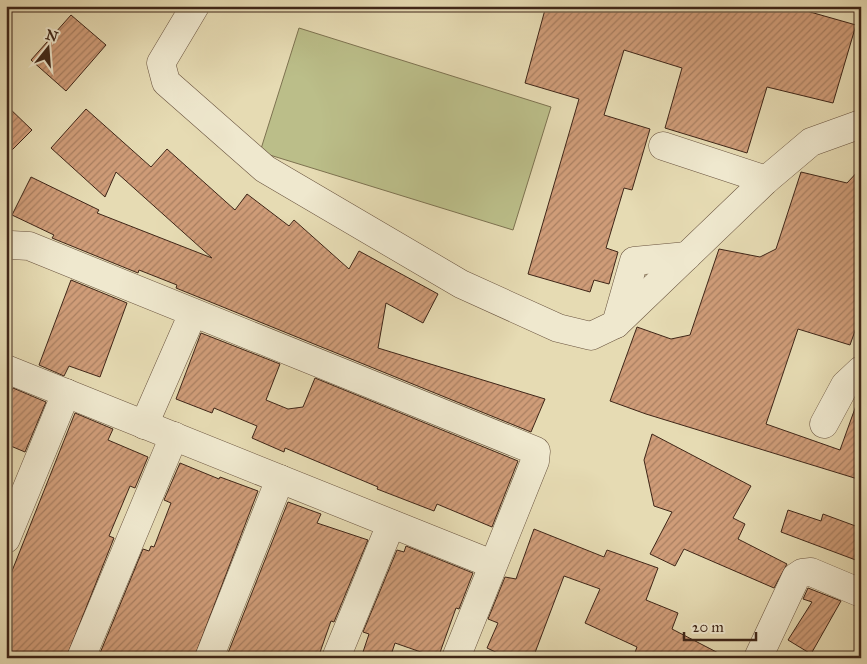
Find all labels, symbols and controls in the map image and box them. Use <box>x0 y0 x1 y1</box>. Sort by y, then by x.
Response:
north arrow <box>22 22 72 72</box>
text: N <box>43 26 60 46</box>
scale bar <box>684 609 757 641</box>
text: 20 m <box>692 618 724 636</box>

